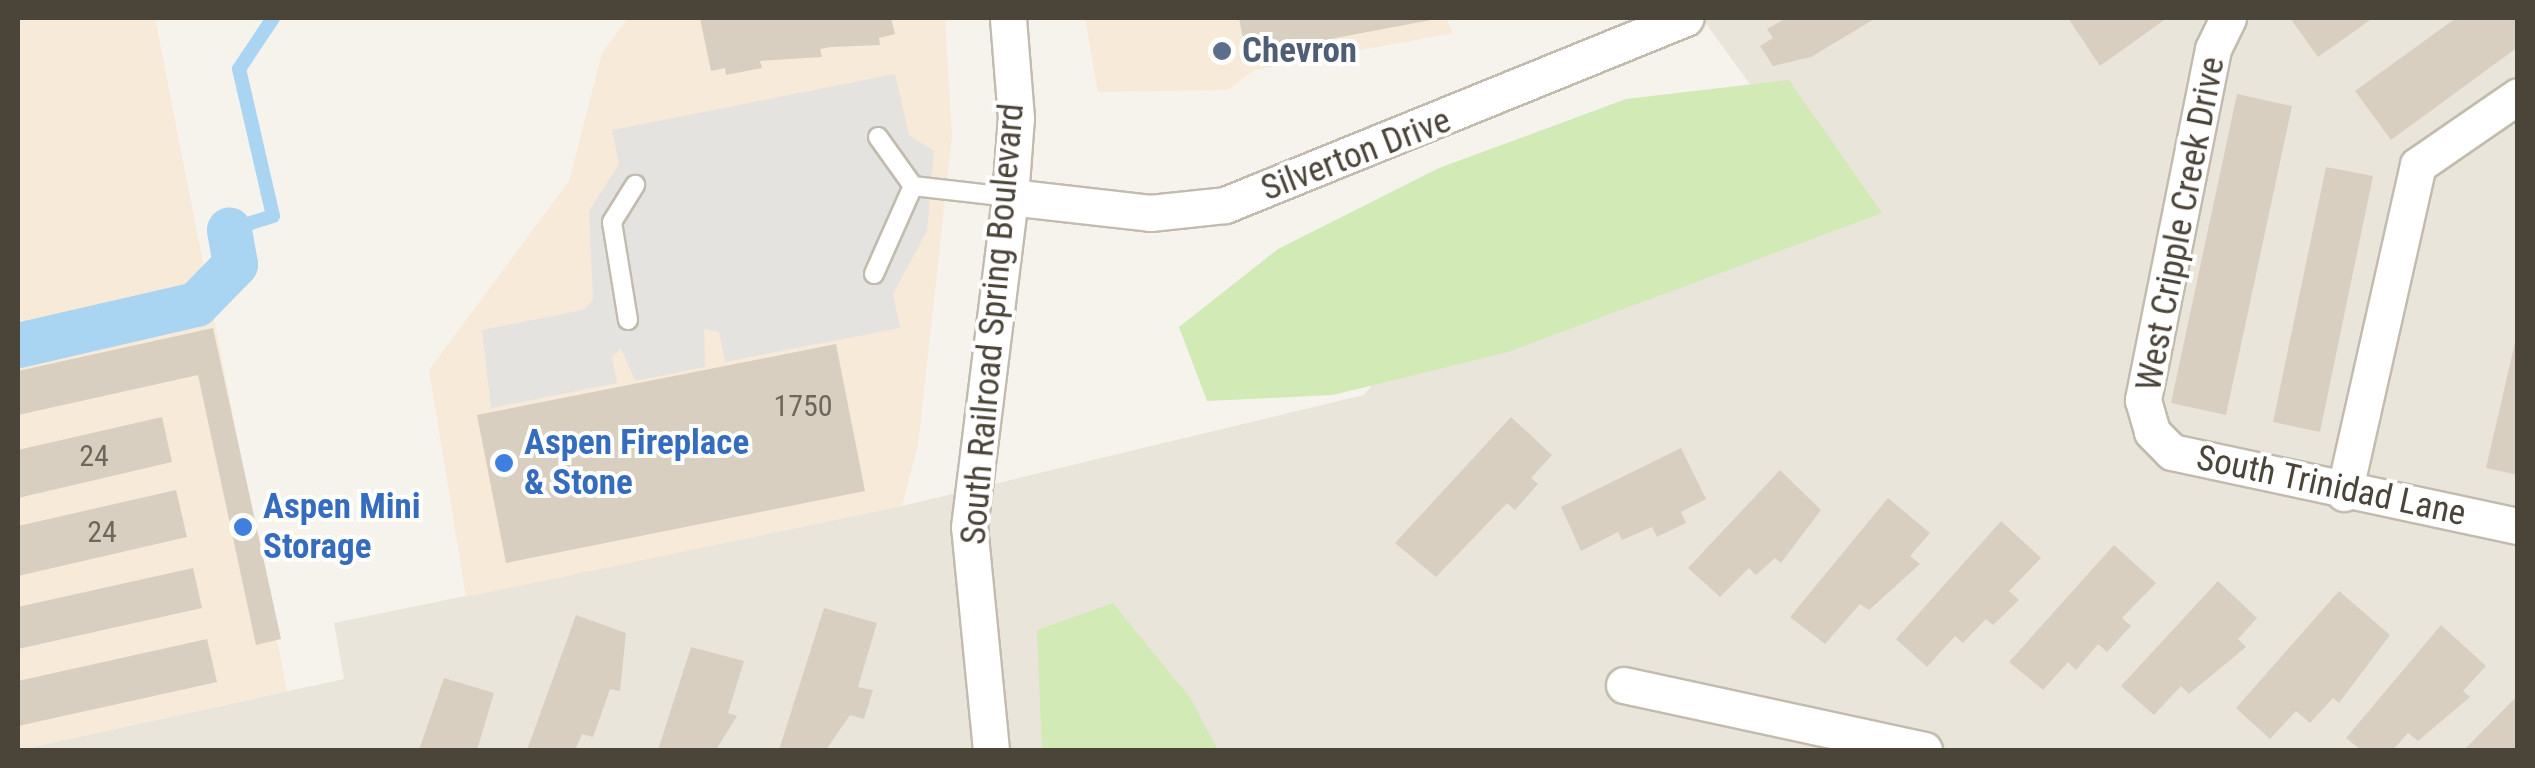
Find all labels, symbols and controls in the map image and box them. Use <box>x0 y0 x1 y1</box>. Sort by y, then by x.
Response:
place label: Chevron <box>1242 30 1357 72</box>
marker: Chevron <box>1211 40 1233 62</box>
street label: West Cripple Creek Drive <box>2128 54 2234 394</box>
street label: Silverton Drive <box>1255 100 1457 210</box>
street label: South Railroad Spring Boulevard <box>953 102 1033 546</box>
house number: 1750 <box>773 388 833 424</box>
place label: Aspen Fireplace & Stone <box>524 422 749 504</box>
street label: South Trinidad Lane <box>2192 437 2470 535</box>
house number: 24 <box>79 438 109 474</box>
marker: Aspen Fireplace & Stone <box>493 452 515 474</box>
place label: Aspen Mini Storage <box>263 486 421 568</box>
house number: 24 <box>87 514 117 550</box>
marker: Aspen Mini Storage <box>232 516 254 538</box>

